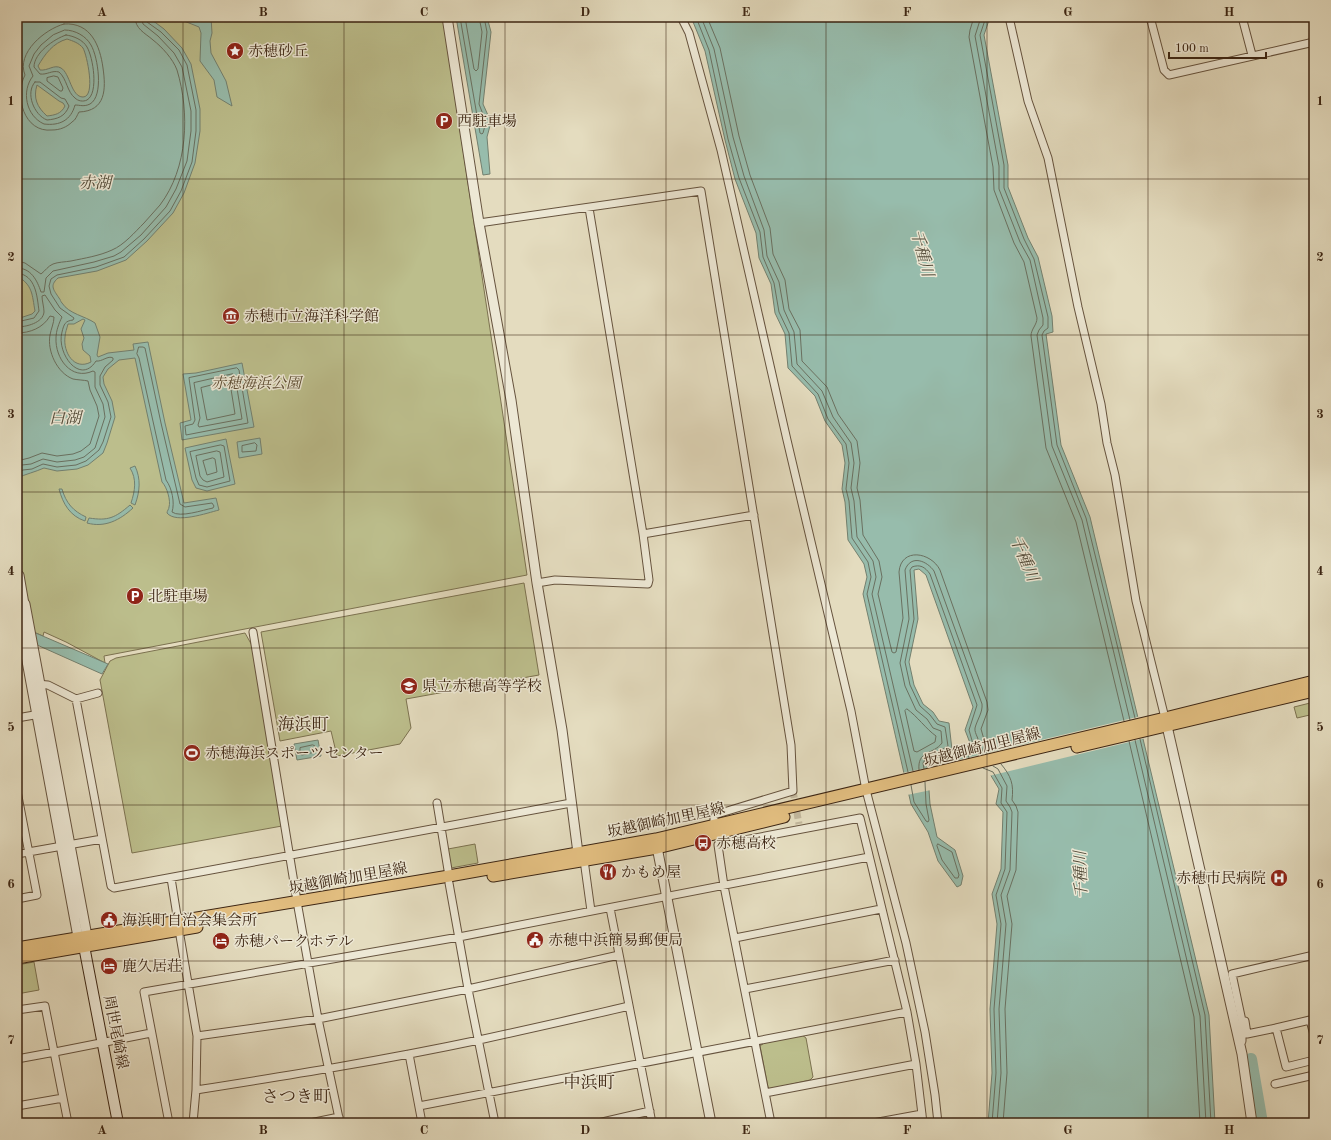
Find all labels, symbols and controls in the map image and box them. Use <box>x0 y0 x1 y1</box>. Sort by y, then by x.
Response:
text: A <box>97 6 107 19</box>
text: B <box>258 6 268 19</box>
text: C <box>420 6 428 19</box>
text: D <box>580 6 590 19</box>
text: E <box>742 6 751 19</box>
text: F <box>903 6 912 19</box>
text: G <box>1063 6 1073 19</box>
text: H <box>1224 6 1235 19</box>
scale bar <box>1169 34 1266 60</box>
place icon: 赤穂砂丘 <box>225 41 245 61</box>
place label: 赤穂砂丘 <box>248 43 308 60</box>
text: 100 m <box>1175 43 1209 55</box>
text: 1 <box>7 95 15 108</box>
text: 1 <box>1316 95 1324 108</box>
parking icon: 西駐車場 <box>434 111 454 131</box>
place label: 西駐車場 <box>457 113 517 130</box>
water label: 赤湖 <box>79 174 114 192</box>
water label: 千種川 <box>907 228 937 281</box>
text: 2 <box>7 251 15 264</box>
text: 2 <box>1316 251 1324 264</box>
museum icon: 赤穂市立海洋科学館 <box>221 306 241 326</box>
place label: 赤穂市立海洋科学館 <box>244 308 379 325</box>
park label: 赤穂海浜公園 <box>211 375 304 392</box>
text: 3 <box>7 408 15 421</box>
text: 3 <box>1316 408 1324 421</box>
water label: 白湖 <box>49 409 84 427</box>
water label: 千種川 <box>1006 533 1043 586</box>
text: 4 <box>7 565 15 578</box>
text: 4 <box>1316 565 1324 578</box>
parking icon: 北駐車場 <box>125 586 145 606</box>
place label: 北駐車場 <box>148 588 208 605</box>
school or university icon: 県立赤穂高等学校 <box>399 676 419 696</box>
place label: 県立赤穂高等学校 <box>422 678 542 695</box>
district label: 海浜町 <box>278 715 329 734</box>
text: 5 <box>7 721 15 734</box>
text: 5 <box>1316 721 1324 734</box>
street label: 坂越御崎加里屋線 <box>922 725 1042 770</box>
sports icon: 赤穂海浜スポーツセンター <box>182 743 202 763</box>
place label: 赤穂海浜スポーツセンター <box>205 745 384 762</box>
street label: 坂越御崎加里屋線 <box>606 800 727 841</box>
bus stop icon: 赤穂高校 <box>693 833 713 853</box>
place label: 赤穂高校 <box>716 835 776 852</box>
water label: 千種川 <box>1071 849 1091 899</box>
street label: 坂越御崎加里屋線 <box>288 860 409 897</box>
restaurant icon: かもめ屋 <box>598 862 618 882</box>
place label: かもめ屋 <box>621 864 681 881</box>
hospital icon: 赤穂市民病院 <box>1269 868 1289 888</box>
place label: 赤穂市民病院 <box>1176 870 1266 887</box>
text: 6 <box>7 878 15 891</box>
text: 6 <box>1316 878 1324 891</box>
public building icon: 海浜町自治会集会所 <box>99 910 119 930</box>
place label: 海浜町自治会集会所 <box>122 912 257 929</box>
public building icon: 赤穂中浜簡易郵便局 <box>525 930 545 950</box>
hotel icon: 赤穂パークホテル <box>211 931 231 951</box>
place label: 赤穂中浜簡易郵便局 <box>548 932 683 949</box>
place label: 赤穂パークホテル <box>234 933 353 950</box>
hotel icon: 鹿久居荘 <box>99 956 119 976</box>
place label: 鹿久居荘 <box>122 958 182 975</box>
street label: 周世尾崎線 <box>100 994 131 1071</box>
text: 7 <box>7 1034 15 1047</box>
text: 7 <box>1316 1034 1324 1047</box>
district label: 中浜町 <box>564 1073 615 1092</box>
district label: さつき町 <box>262 1088 330 1106</box>
text: A <box>97 1124 107 1137</box>
text: B <box>258 1124 268 1137</box>
text: C <box>420 1124 428 1137</box>
text: D <box>580 1124 590 1137</box>
text: E <box>742 1124 751 1137</box>
text: F <box>903 1124 912 1137</box>
text: G <box>1063 1124 1073 1137</box>
text: H <box>1224 1124 1235 1137</box>

